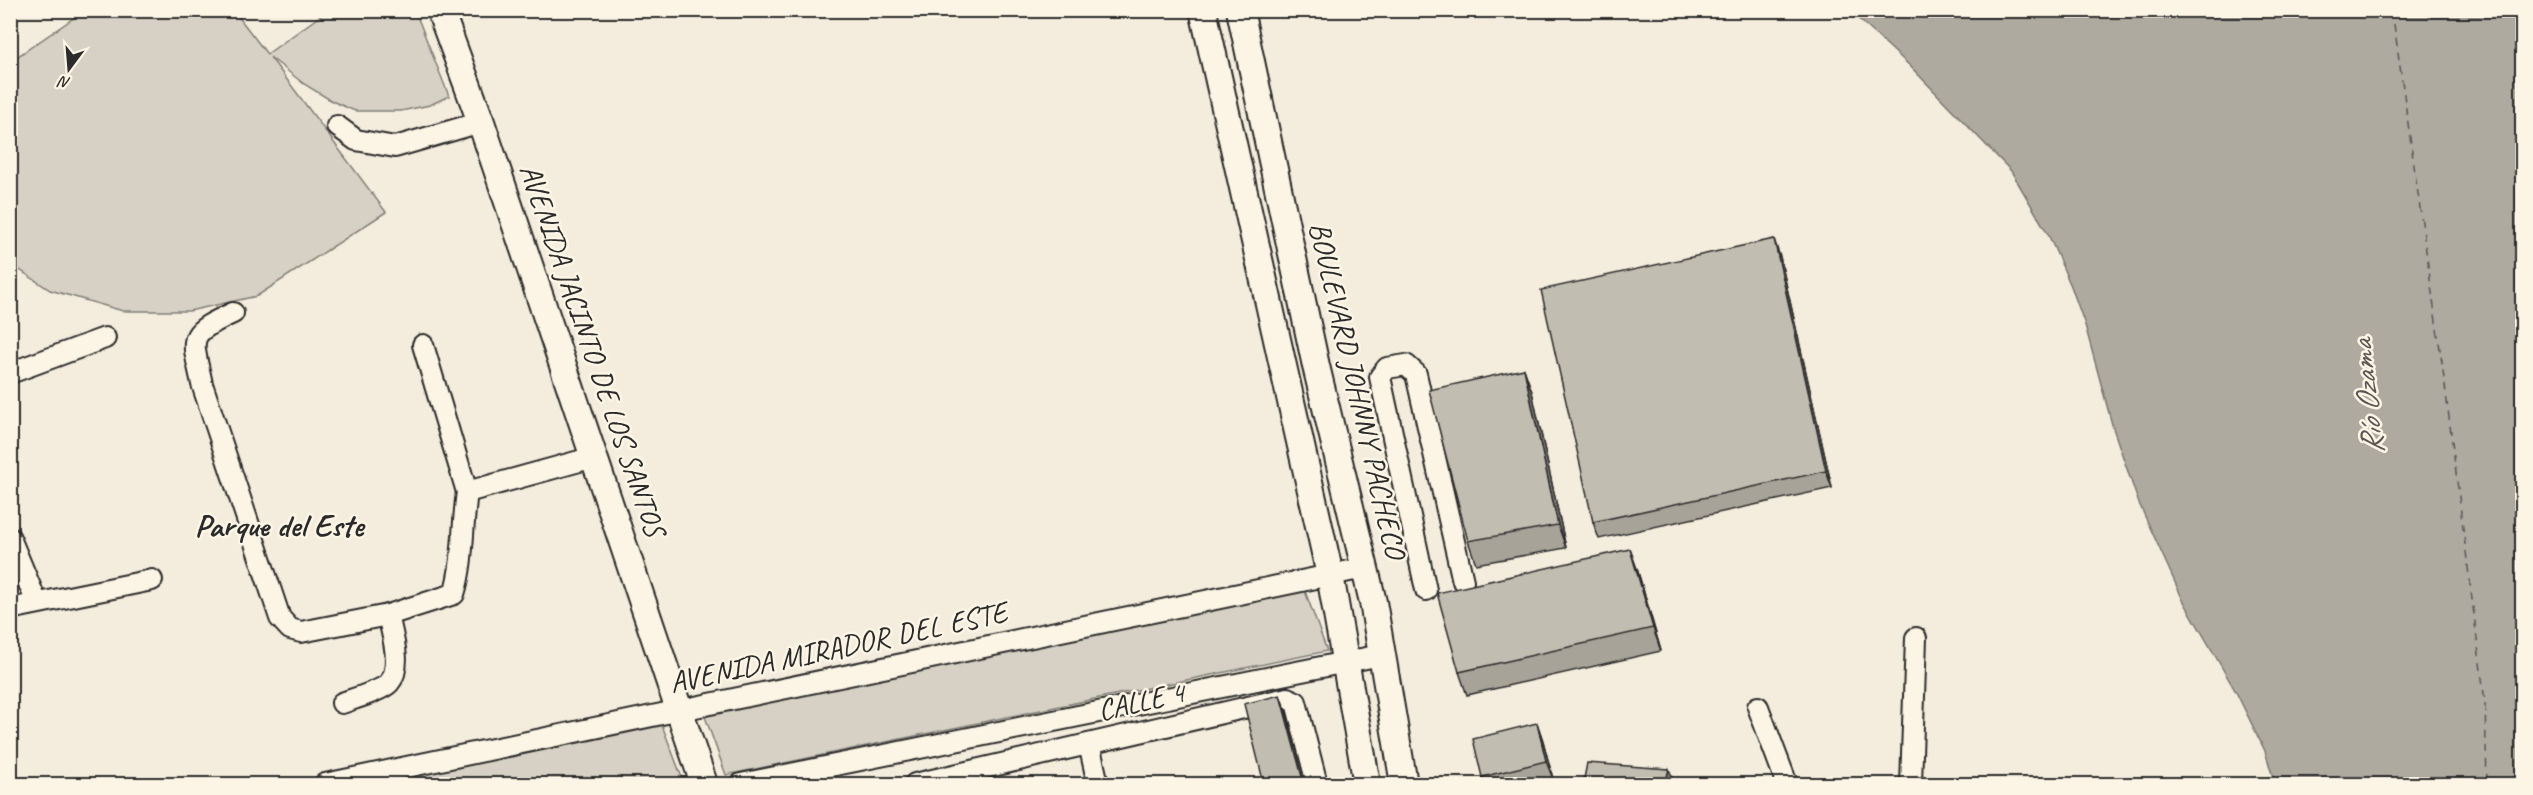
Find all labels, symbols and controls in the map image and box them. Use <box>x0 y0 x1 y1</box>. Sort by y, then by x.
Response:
north arrow <box>39 39 99 99</box>
text: N <box>55 71 73 93</box>
street label: AVENIDA JACINTO DE LOS SANTOS <box>511 159 676 545</box>
street label: BOULEVARD JOHNNY PACHECO <box>1301 218 1416 565</box>
water label: Río Ozama <box>2340 334 2393 456</box>
district label: Parque del Este <box>195 505 366 546</box>
street label: AVENIDA MIRADOR DEL ESTE <box>666 592 1014 701</box>
street label: CALLE 4 <box>1094 672 1190 729</box>

